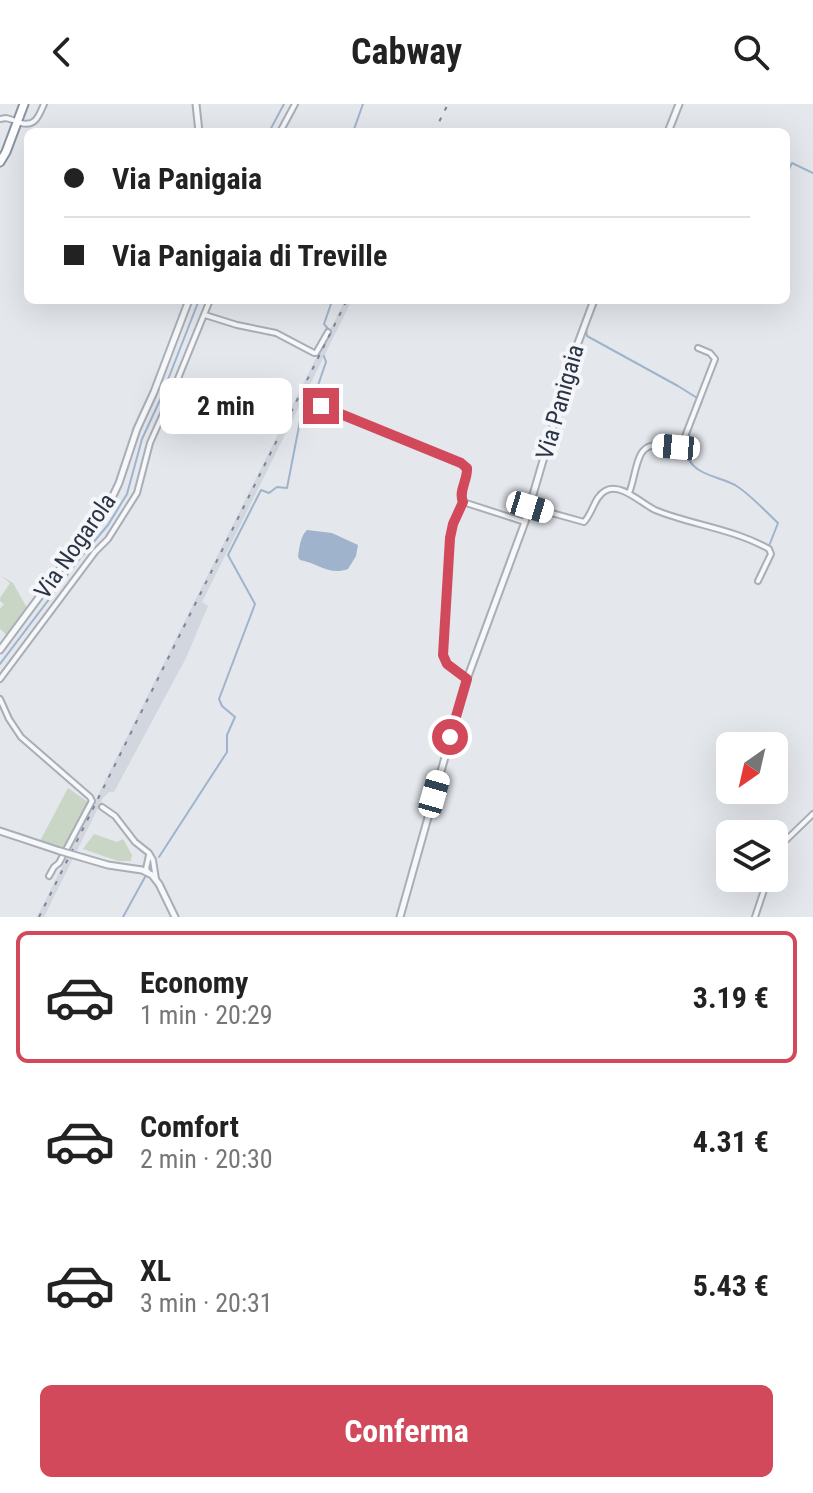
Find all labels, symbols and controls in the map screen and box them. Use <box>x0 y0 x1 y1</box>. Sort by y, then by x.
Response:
icon: back <box>40 30 84 74</box>
icon: search <box>729 30 773 74</box>
text: Cabway <box>351 31 462 73</box>
text: Via Panigaia <box>112 161 262 196</box>
text: Via Panigaia di Treville <box>112 238 387 273</box>
street label: Via Panigaia <box>530 341 590 463</box>
callout: 2 min <box>161 378 293 434</box>
route end <box>303 388 339 424</box>
text: 2 min <box>197 391 255 421</box>
car <box>651 433 701 461</box>
street label: Via Nogarola <box>28 488 122 604</box>
car <box>504 489 556 525</box>
route start <box>432 719 468 755</box>
north arrow <box>716 732 788 804</box>
map controls <box>716 732 788 892</box>
car <box>416 768 452 820</box>
button: layers <box>716 820 788 892</box>
icon: car <box>44 961 116 1033</box>
text: Economy <box>140 965 248 1000</box>
text: 3.19 € <box>693 980 769 1015</box>
text: 1 min · 20:29 <box>140 1000 273 1030</box>
icon: car <box>44 1105 116 1177</box>
text: Comfort <box>140 1109 239 1144</box>
text: 4.31 € <box>693 1124 769 1159</box>
text: 2 min · 20:30 <box>140 1144 273 1174</box>
icon: car <box>44 1249 116 1321</box>
text: XL <box>140 1253 171 1288</box>
text: 5.43 € <box>693 1268 769 1303</box>
text: 3 min · 20:31 <box>140 1288 273 1318</box>
button: Conferma <box>40 1385 773 1477</box>

